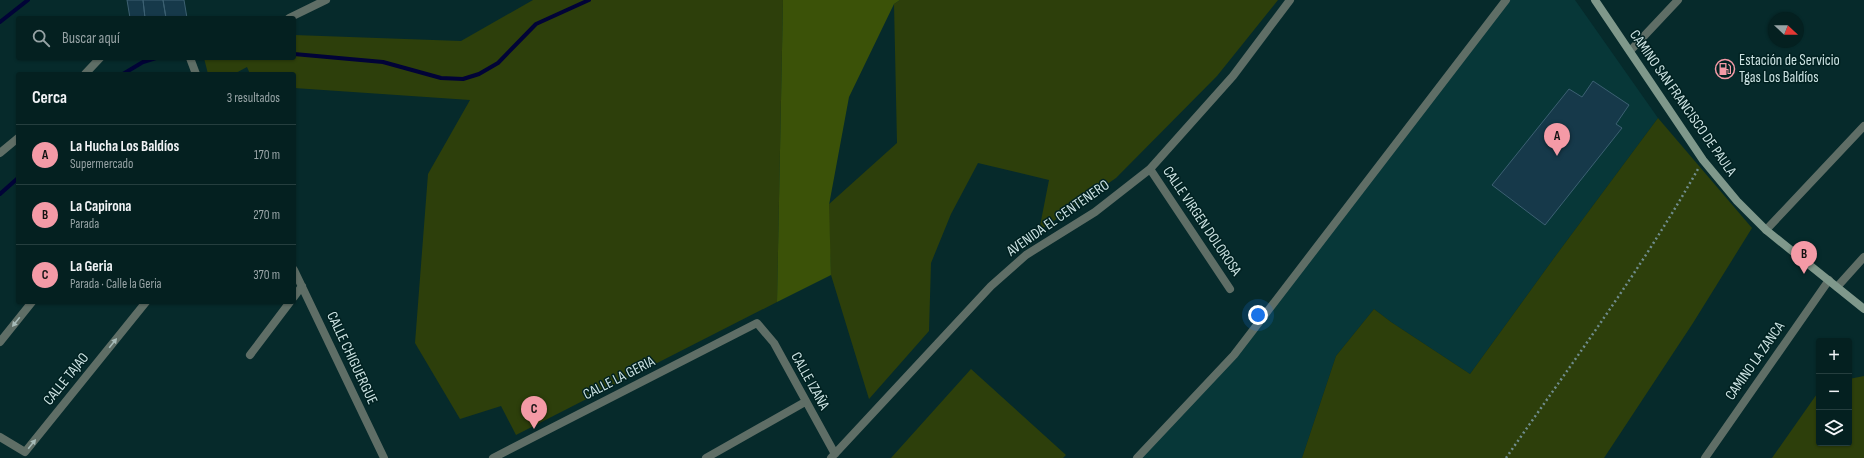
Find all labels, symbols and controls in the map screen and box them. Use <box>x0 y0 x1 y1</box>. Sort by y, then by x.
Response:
north arrow <box>1768 12 1804 48</box>
search box <box>16 16 296 60</box>
street label: CAMINO SAN FRANCISCO DE PAULA <box>1625 26 1741 180</box>
icon: search <box>30 27 52 49</box>
text: Buscar aquí <box>62 29 120 48</box>
place label: Estación de Servicio Tgas Los Baldíos <box>1739 51 1840 87</box>
fuel station icon: Estación de Servicio Tgas Los Baldíos <box>1714 58 1736 80</box>
text: Cerca <box>32 88 67 108</box>
text: 3 resultados <box>227 90 280 106</box>
pin: A <box>1544 123 1570 156</box>
text: La Hucha Los Baldíos <box>70 137 179 156</box>
text: A <box>42 147 48 163</box>
text: 170 m <box>254 147 280 163</box>
text: Supermercado <box>70 156 133 172</box>
street label: CALLE VIRGEN DOLOROSA <box>1158 163 1246 280</box>
street label: AVENIDA EL CENTENERO <box>1002 175 1113 261</box>
text: La Capirona <box>70 197 132 216</box>
text: B <box>42 207 48 223</box>
text: 270 m <box>253 207 280 223</box>
text: Parada <box>70 216 99 232</box>
pin: B <box>1791 241 1817 274</box>
text: La Geria <box>70 257 113 276</box>
text: C <box>42 267 48 283</box>
text: 370 m <box>253 267 280 283</box>
text: Parada · Calle la Geria <box>70 276 162 292</box>
your location <box>1248 305 1268 325</box>
street label: CALLE CHIGUERGUE <box>322 308 382 408</box>
one-way arrow <box>12 317 20 328</box>
street label: CAMINO LA ZANCA <box>1721 318 1789 404</box>
one-way arrow <box>109 337 118 348</box>
map controls <box>1816 338 1852 446</box>
button: + <box>1816 338 1852 374</box>
street label: CALLE TAJAO <box>39 349 93 409</box>
street label: CALLE IZAÑA <box>786 349 834 414</box>
street label: CALLE LA GERIA <box>580 352 659 404</box>
button: − <box>1816 374 1852 410</box>
pin: C <box>521 396 547 429</box>
button: layers <box>1816 410 1852 446</box>
one-way arrow <box>27 439 36 449</box>

